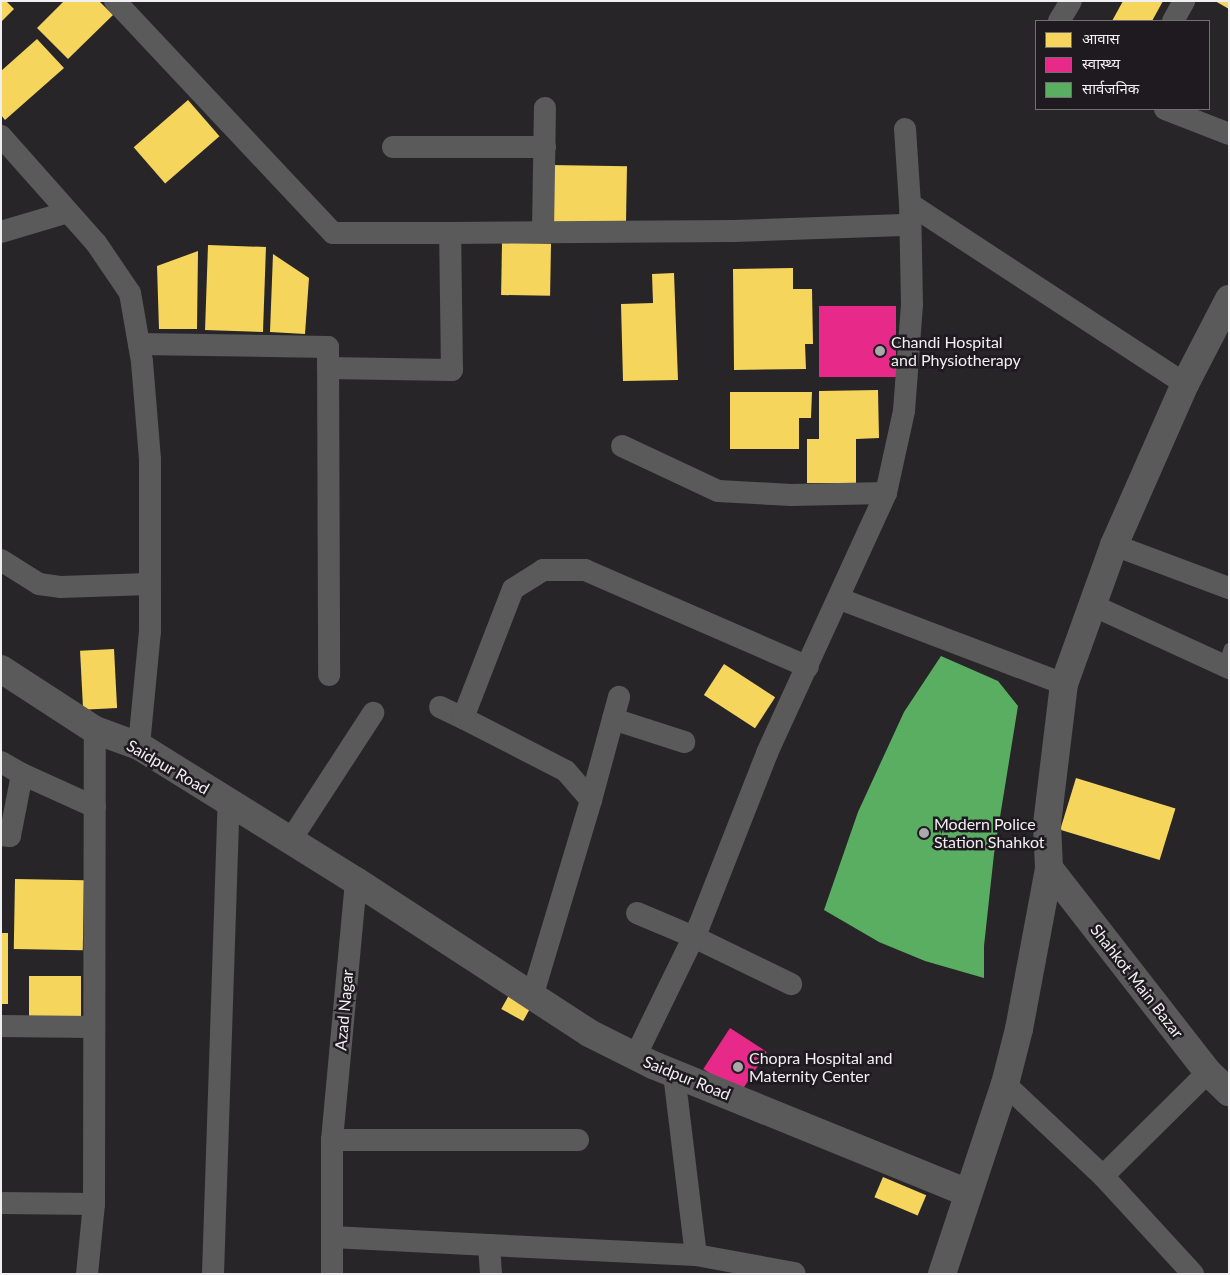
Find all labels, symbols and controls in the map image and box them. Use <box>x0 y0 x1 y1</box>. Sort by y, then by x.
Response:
legend <box>1035 20 1210 110</box>
text: आवास <box>1082 29 1120 47</box>
text: स्वास्थ्य <box>1082 54 1120 72</box>
text: सार्वजनिक <box>1082 79 1139 97</box>
place label: Chandi Hospital and Physiotherapy <box>891 332 1021 370</box>
marker: Chandi Hospital and Physiotherapy <box>873 344 887 358</box>
street label: Saidpur Road <box>123 736 213 798</box>
place label: Modern Police Station Shahkot <box>934 814 1045 852</box>
marker: Modern Police Station Shahkot <box>918 827 930 839</box>
street label: Shahkot Main Bazar <box>1087 920 1187 1042</box>
street label: Azad Nagar <box>331 969 357 1051</box>
place label: Chopra Hospital and Maternity Center <box>749 1048 893 1086</box>
street label: Saidpur Road <box>640 1052 734 1104</box>
marker: Chopra Hospital and Maternity Center <box>731 1060 745 1074</box>

